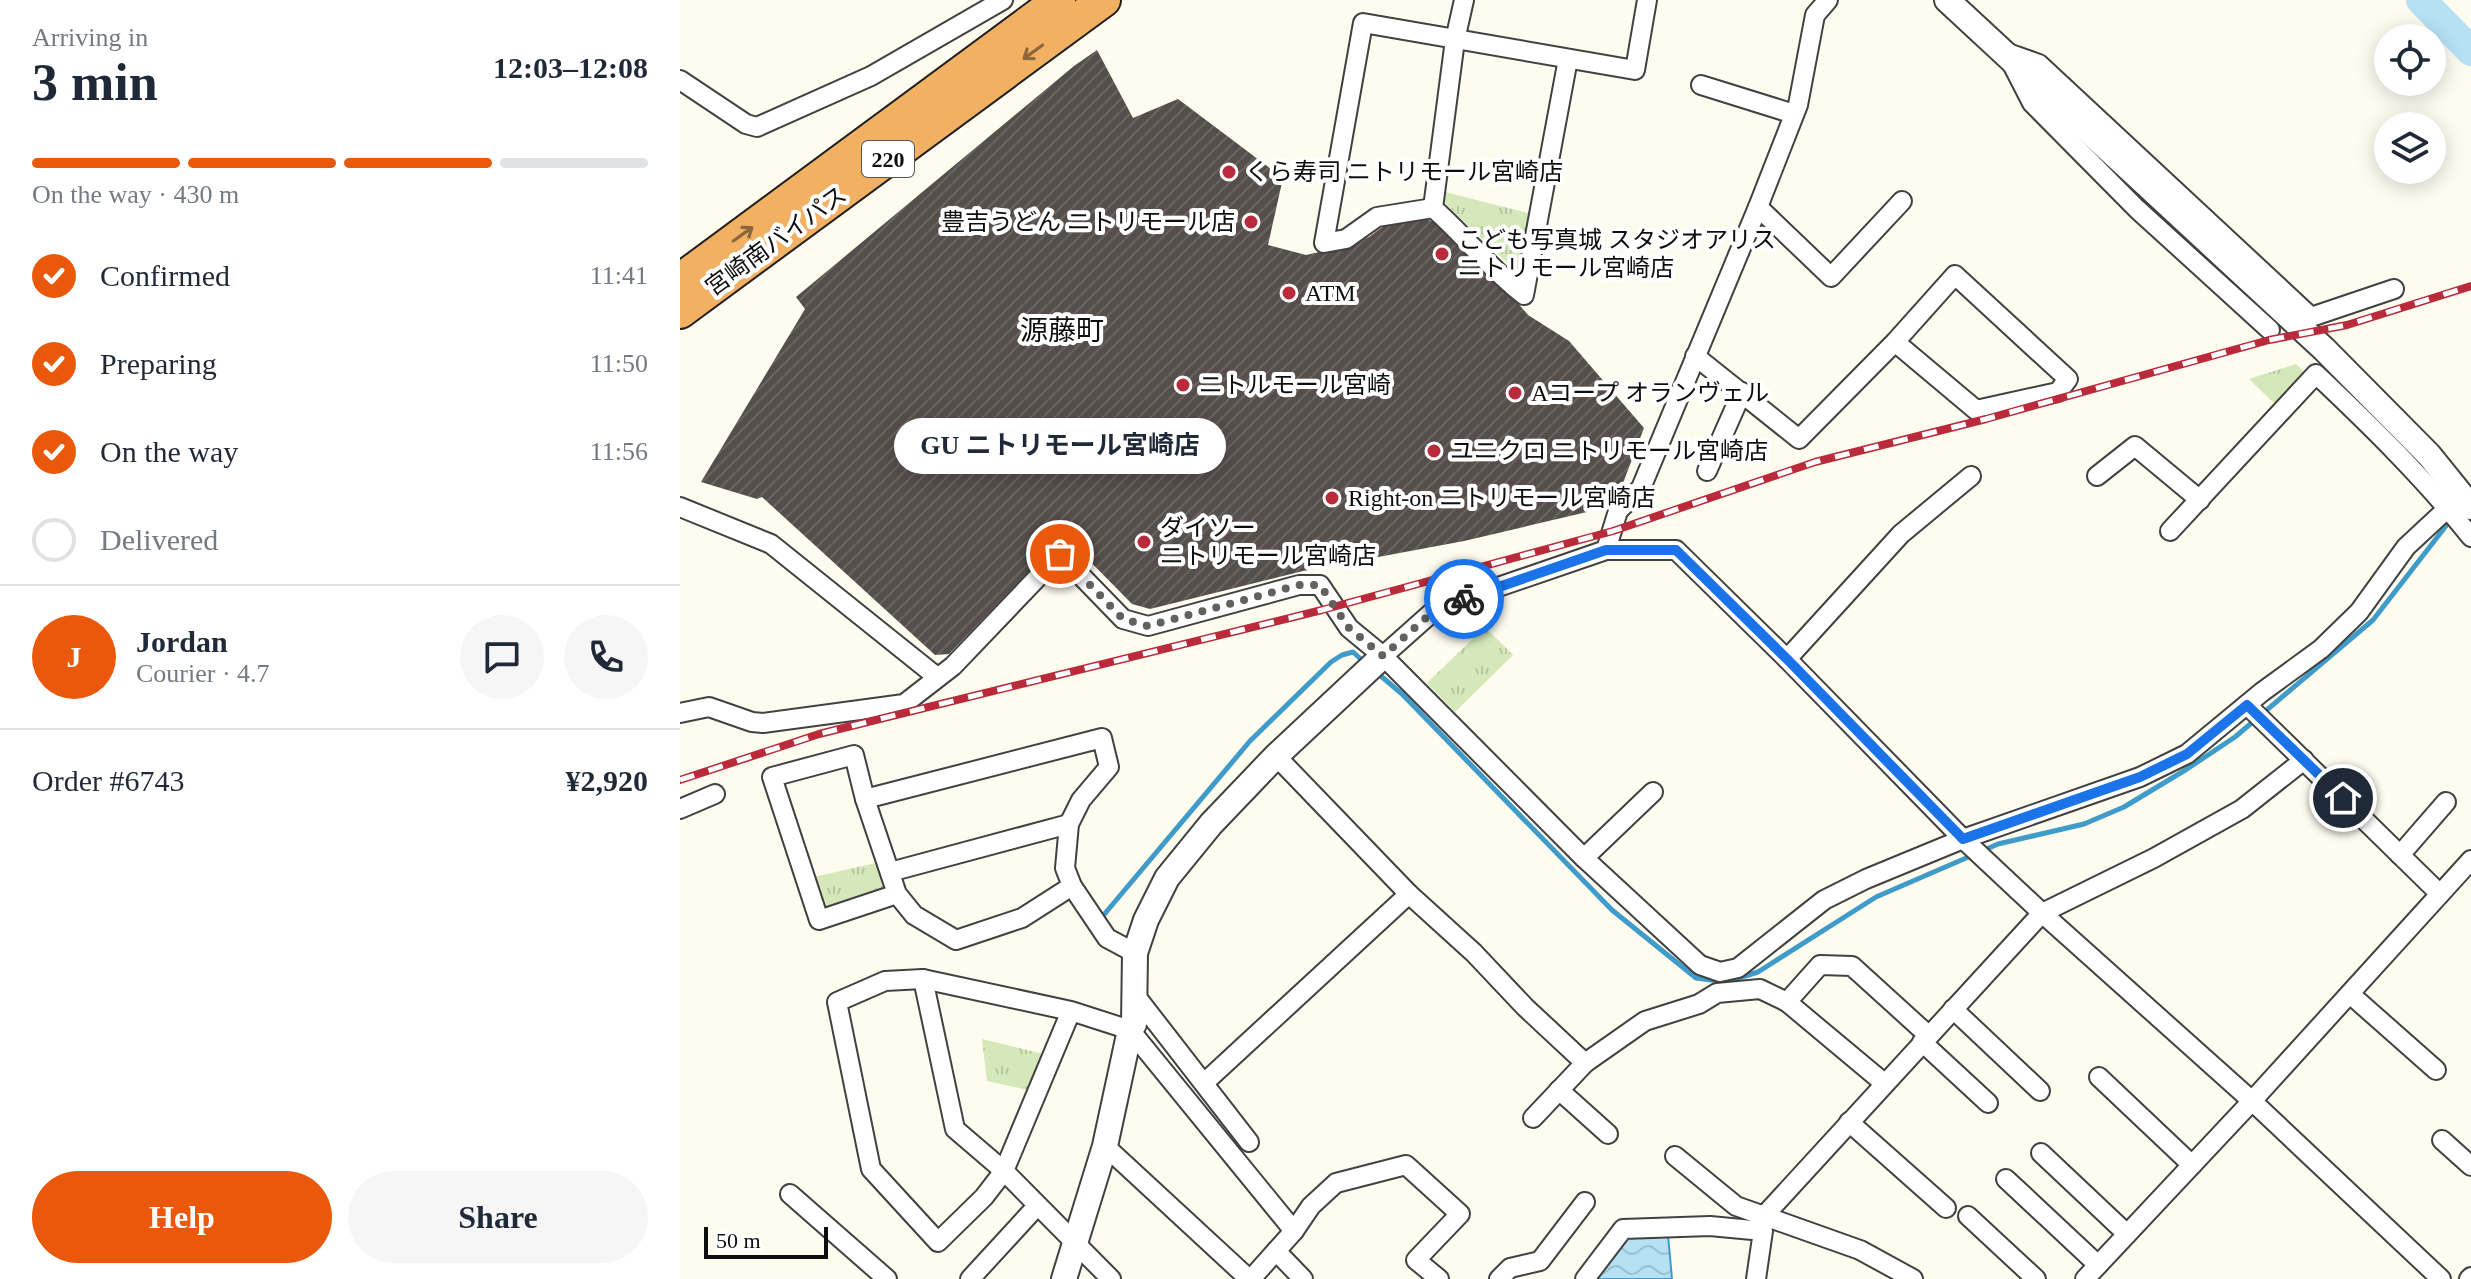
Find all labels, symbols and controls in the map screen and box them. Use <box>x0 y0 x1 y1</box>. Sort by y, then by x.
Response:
text: Arriving in <box>32 23 148 52</box>
map controls <box>2374 24 2446 184</box>
button: locate <box>2374 24 2446 96</box>
one-way arrow <box>1022 44 1044 61</box>
text: 12:03–12:08 <box>493 51 648 84</box>
text: 3 min <box>32 54 158 111</box>
button: layers <box>2374 112 2446 184</box>
road number: 220 <box>862 141 914 177</box>
place label: くら寿司 ニトリモール宮崎店 <box>1245 159 1563 185</box>
marker: くら寿司 ニトリモール宮崎店 <box>1220 163 1238 181</box>
text: On the way · 430 m <box>32 180 239 209</box>
street label: 宮崎南バイパス <box>701 181 851 301</box>
place label: 豊吉うどん ニトリモール店 <box>941 209 1235 235</box>
marker: 豊吉うどん ニトリモール店 <box>1242 213 1260 231</box>
one-way arrow <box>731 226 753 242</box>
place label: こども写真城 スタジオアリス ニトリモール宮崎店 <box>1458 227 1776 281</box>
marker: こども写真城 スタジオアリス ニトリモール宮崎店 <box>1433 245 1451 263</box>
icon: check <box>32 254 76 298</box>
text: Confirmed <box>100 259 230 292</box>
text: 11:41 <box>590 261 648 290</box>
place label: ATM <box>1305 280 1356 306</box>
marker: ATM <box>1280 284 1298 302</box>
district label: 源藤町 <box>1020 315 1104 346</box>
icon: check <box>32 342 76 386</box>
text: Preparing <box>100 347 217 380</box>
text: 11:50 <box>590 349 648 378</box>
place label: ニトルモール宮崎 <box>1199 372 1391 398</box>
marker: ニトルモール宮崎 <box>1174 376 1192 394</box>
place label: Aコープ オランヴェル <box>1531 380 1769 406</box>
marker: Aコープ オランヴェル <box>1506 384 1524 402</box>
callout: GU ニトリモール宮崎店 <box>894 418 1226 474</box>
icon: check <box>32 430 76 474</box>
text: GU ニトリモール宮崎店 <box>920 431 1200 460</box>
text: On the way <box>100 435 238 468</box>
text: 11:56 <box>590 437 648 466</box>
place label: ユニクロ ニトリモール宮崎店 <box>1450 438 1768 464</box>
marker: ユニクロ ニトリモール宮崎店 <box>1425 442 1443 460</box>
place label: Right-on ニトリモール宮崎店 <box>1348 485 1655 511</box>
marker: Right-on ニトリモール宮崎店 <box>1323 489 1341 507</box>
place label: ダイソー ニトリモール宮崎店 <box>1160 515 1376 569</box>
pin <box>1026 520 1094 588</box>
text: Delivered <box>100 523 218 556</box>
icon: bag <box>1038 532 1082 576</box>
marker: ダイソー ニトリモール宮崎店 <box>1135 533 1153 551</box>
courier <box>1424 559 1504 639</box>
icon: bike <box>1442 577 1486 621</box>
button: chat <box>460 615 544 699</box>
button: phone <box>564 615 648 699</box>
text: Jordan <box>136 625 228 658</box>
text: J <box>67 640 82 673</box>
text: Courier · 4.7 <box>136 659 270 688</box>
text: Order #6743 <box>32 764 184 797</box>
text: ¥2,920 <box>566 764 648 797</box>
pin <box>2309 764 2377 832</box>
icon: home <box>2321 776 2365 820</box>
button: Help <box>32 1171 332 1263</box>
button: Share <box>348 1171 648 1263</box>
scale bar <box>704 1223 828 1259</box>
text: 50 m <box>716 1228 761 1253</box>

